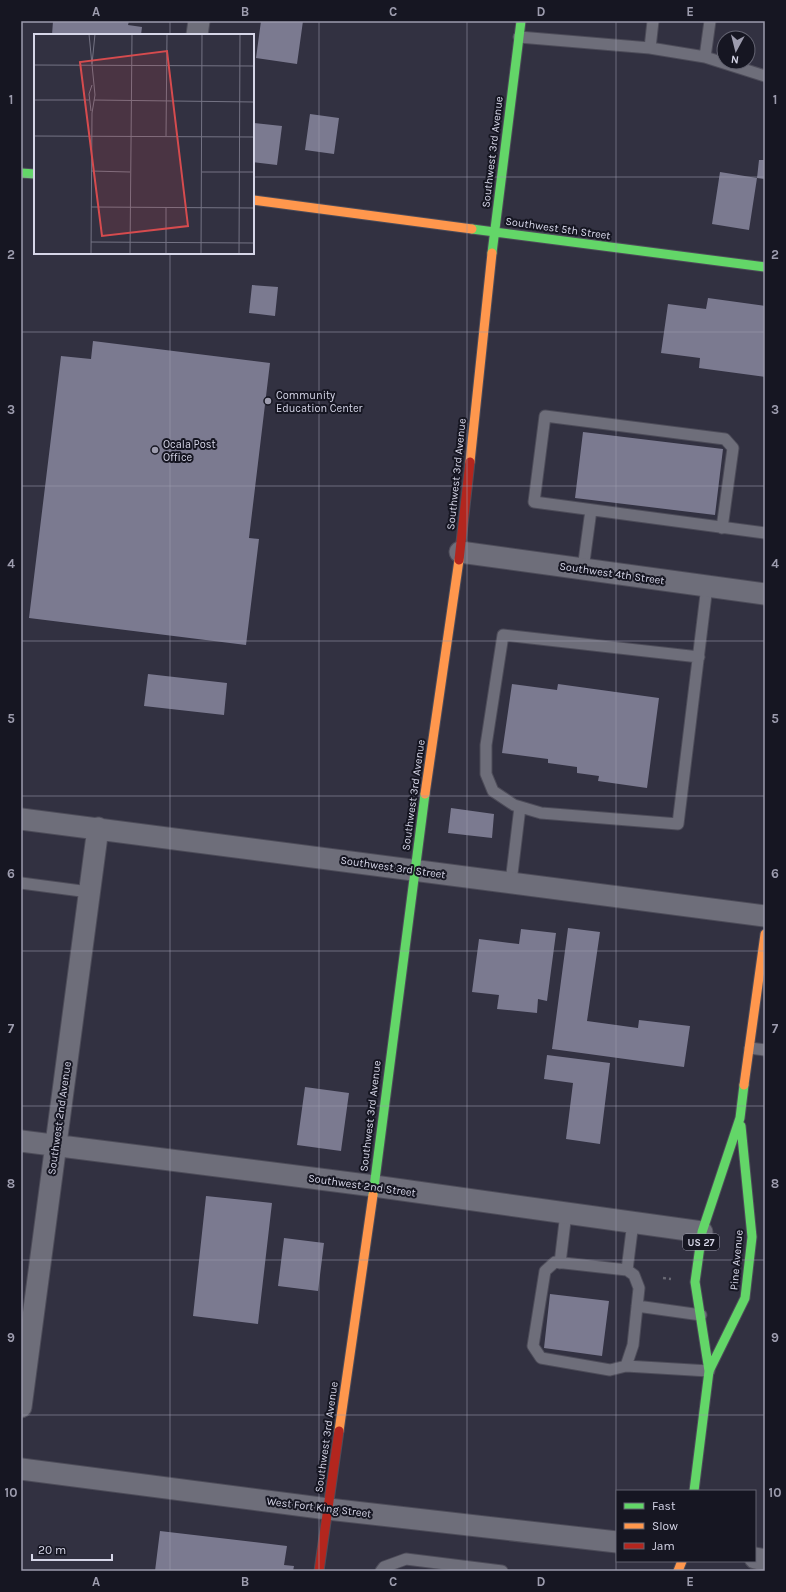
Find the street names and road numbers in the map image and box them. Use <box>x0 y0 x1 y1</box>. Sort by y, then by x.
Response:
street label: Southwest 3rd Avenue <box>479 95 506 208</box>
street label: Southwest 5th Street <box>505 215 611 242</box>
street label: Southwest 3rd Avenue <box>444 417 469 530</box>
street label: Southwest 4th Street <box>559 560 665 587</box>
street label: Southwest 3rd Avenue <box>399 738 428 851</box>
street label: Southwest 3rd Street <box>340 854 446 881</box>
street label: Southwest 3rd Avenue <box>357 1059 384 1172</box>
street label: Southwest 2nd Avenue <box>45 1060 74 1176</box>
street label: Southwest 2nd Street <box>307 1172 417 1199</box>
street label: Pine Avenue <box>727 1229 746 1291</box>
road number: US 27 <box>683 1234 719 1250</box>
street label: Southwest 3rd Avenue <box>312 1380 341 1493</box>
street label: West Fort King Street <box>266 1495 372 1520</box>

